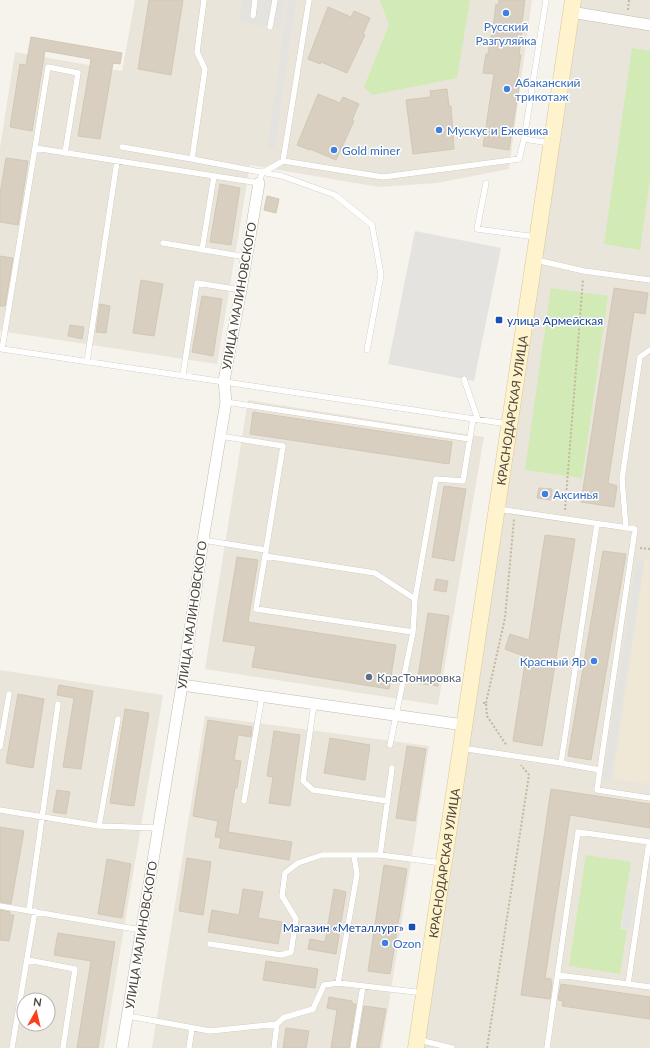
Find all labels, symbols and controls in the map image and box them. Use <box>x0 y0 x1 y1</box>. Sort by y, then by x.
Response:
marker: Русский Разгуляйка <box>501 8 511 18</box>
place label: Русский Разгуляйка <box>476 19 537 48</box>
place label: Абаканский трикотаж <box>515 75 581 104</box>
marker: Абаканский трикотаж <box>502 84 512 94</box>
place label: Мускус и Ежевика <box>447 123 548 138</box>
marker: Мускус и Ежевика <box>434 125 444 135</box>
place label: Gold miner <box>342 143 401 158</box>
marker: Gold miner <box>329 145 339 155</box>
street label: УЛИЦА МАЛИНОВСКОГО <box>219 220 259 371</box>
place label: улица Армейская <box>507 313 603 328</box>
marker: улица Армейская <box>494 315 504 325</box>
street label: КРАСНОДАРСКАЯ УЛИЦА <box>493 333 530 486</box>
place label: Аксинья <box>553 487 598 502</box>
marker: Аксинья <box>540 489 550 499</box>
street label: УЛИЦА МАЛИНОВСКОГО <box>174 539 210 690</box>
place label: Красный Яр <box>520 654 586 669</box>
marker: Красный Яр <box>589 656 599 666</box>
place label: КрасТонировка <box>377 670 461 685</box>
marker: КрасТонировка <box>364 672 374 682</box>
street label: КРАСНОДАРСКАЯ УЛИЦА <box>425 786 462 939</box>
street label: УЛИЦА МАЛИНОВСКОГО <box>122 859 160 1010</box>
place label: Магазин «Металлург» <box>283 920 404 935</box>
marker: Магазин «Металлург» <box>407 922 417 932</box>
place label: Ozon <box>393 936 421 951</box>
marker: Ozon <box>380 938 390 948</box>
north arrow <box>16 992 56 1032</box>
text: N <box>32 995 43 1009</box>

